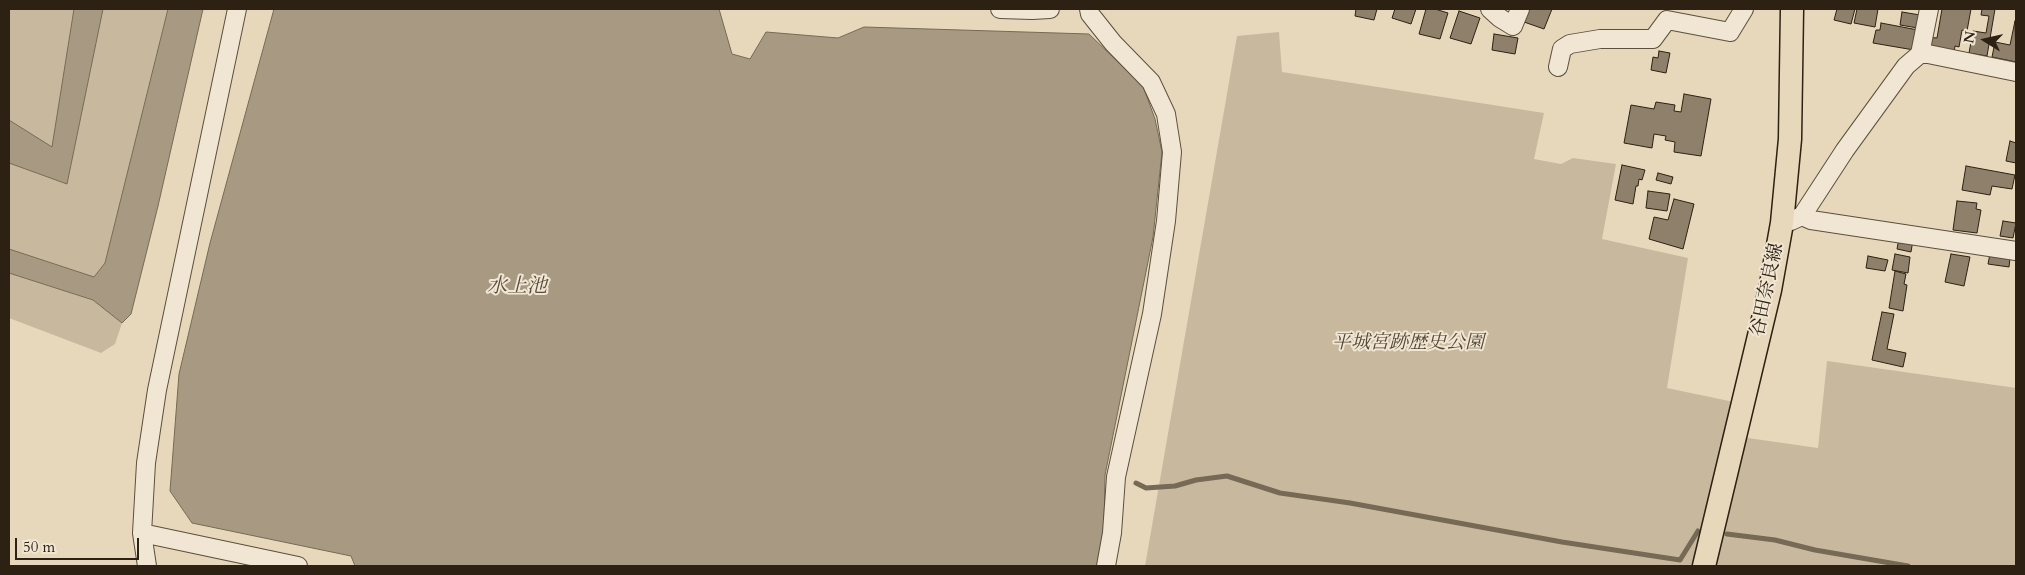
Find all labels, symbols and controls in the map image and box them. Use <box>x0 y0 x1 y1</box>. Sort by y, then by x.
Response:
north arrow <box>1960 15 2010 65</box>
text: N <box>1959 30 1980 45</box>
street label: 谷田奈良線 <box>1747 241 1789 339</box>
water label: 水上池 <box>487 275 547 299</box>
park label: 平城宮跡歴史公園 <box>1332 333 1484 355</box>
scale bar <box>18 528 141 560</box>
text: 50 m <box>23 537 55 557</box>

